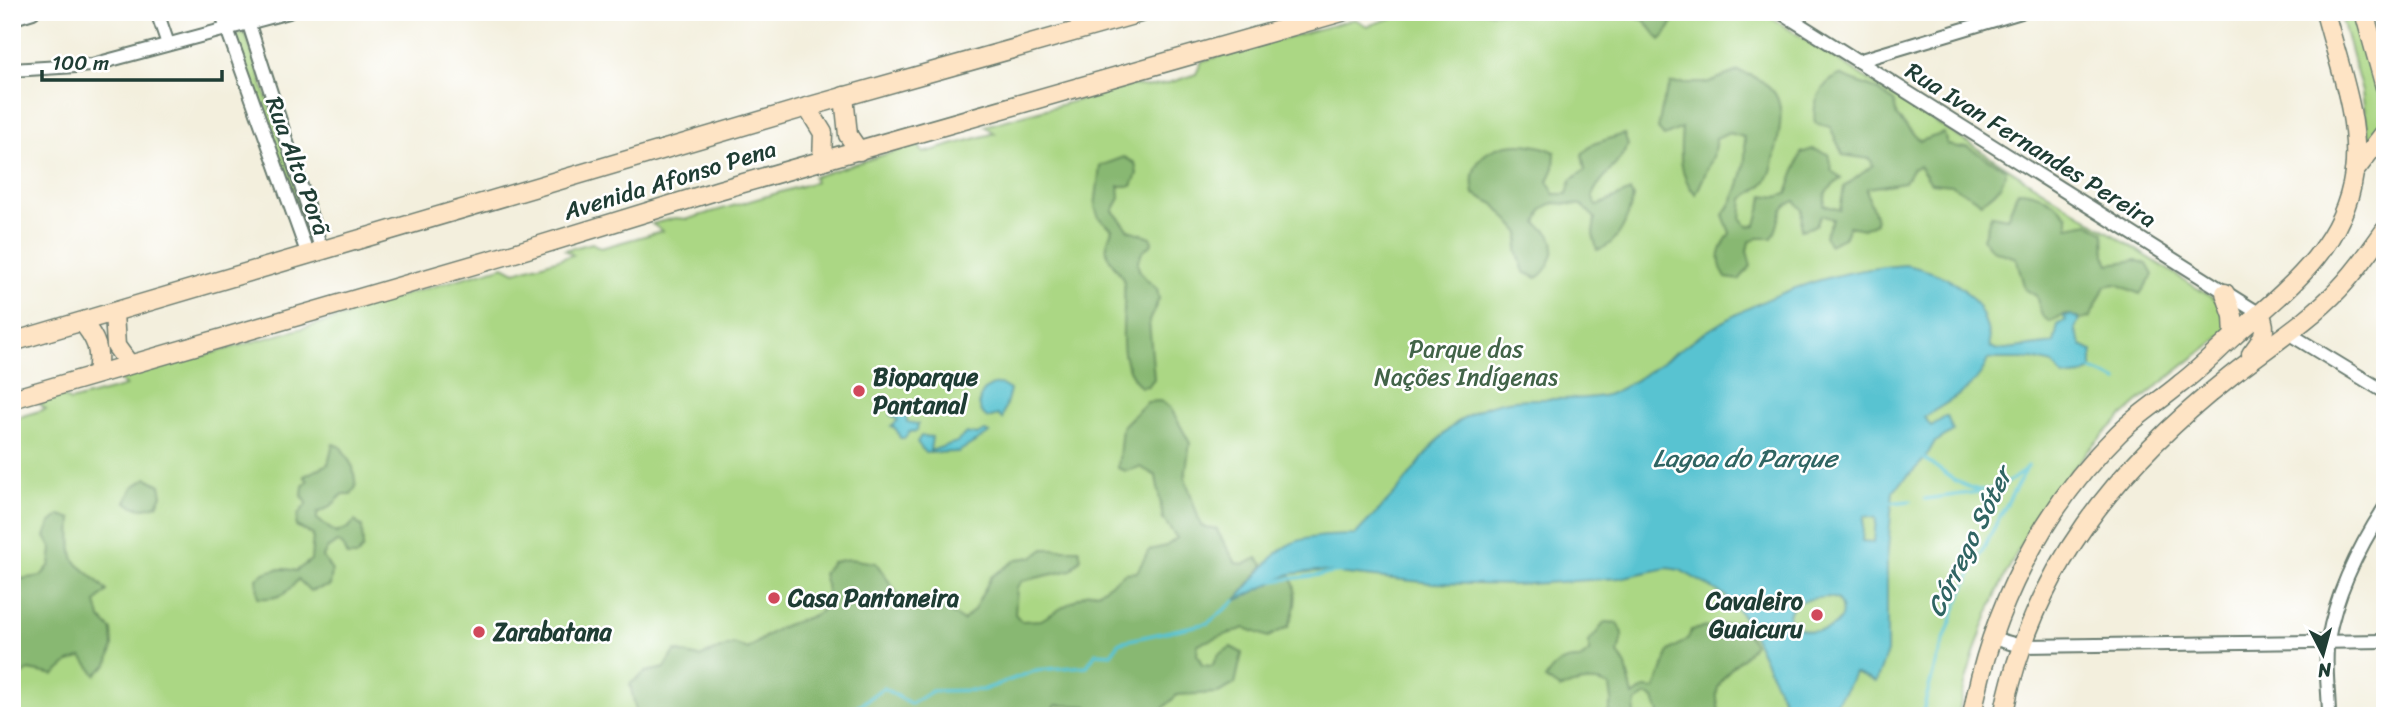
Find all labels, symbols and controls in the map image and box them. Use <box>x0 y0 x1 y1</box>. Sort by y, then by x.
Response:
scale bar <box>42 38 222 82</box>
text: 100 m <box>52 44 109 82</box>
street label: Rua Ivan Fernandes Pereira <box>1897 50 2165 240</box>
street label: Rua Alto Porã <box>253 90 343 242</box>
street label: Avenida Afonso Pena <box>557 128 782 233</box>
park label: Parque das Nações Indígenas <box>1374 328 1558 398</box>
place label: Bioparque Pantanal <box>873 356 979 426</box>
marker: Bioparque Pantanal <box>851 383 867 399</box>
water label: Lagoa do Parque <box>1653 435 1840 481</box>
water label: Córrego Sóter <box>1913 456 2027 625</box>
place label: Casa Pantaneira <box>787 577 959 619</box>
place label: Cavaleiro Guaicuru <box>1705 580 1804 650</box>
marker: Casa Pantaneira <box>766 590 782 606</box>
marker: Cavaleiro Guaicuru <box>1809 607 1825 623</box>
place label: Zarabatana <box>492 611 613 653</box>
north arrow <box>2288 620 2358 690</box>
marker: Zarabatana <box>471 624 487 640</box>
text: N <box>2316 653 2334 688</box>

